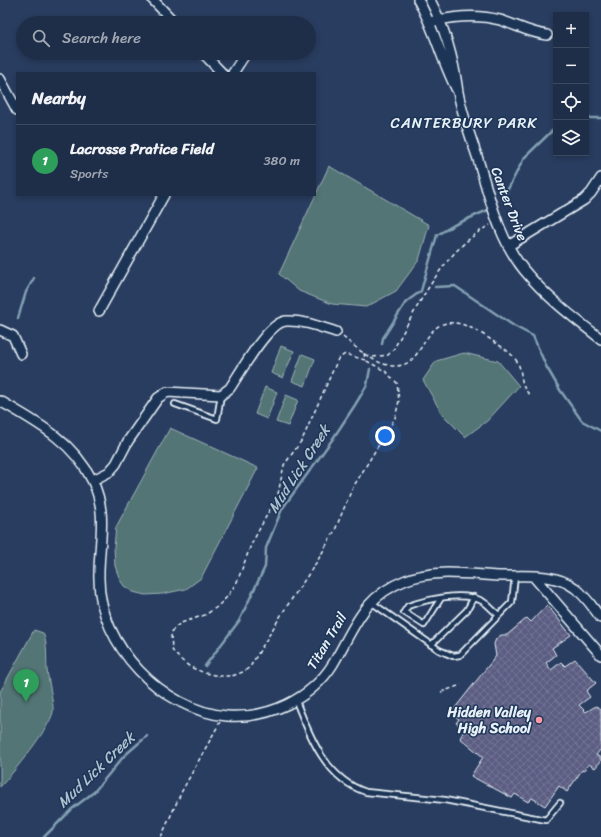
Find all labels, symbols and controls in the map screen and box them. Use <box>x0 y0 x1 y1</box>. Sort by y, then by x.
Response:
map controls <box>553 12 589 156</box>
button: + <box>553 12 589 48</box>
search box <box>16 16 316 60</box>
text: Search here <box>62 25 141 51</box>
icon: search <box>30 27 52 49</box>
button: − <box>553 48 589 84</box>
text: Nearby <box>32 83 86 113</box>
button: locate <box>553 84 589 120</box>
district label: CANTERBURY PARK <box>391 110 537 136</box>
button: layers <box>553 120 589 156</box>
text: Lacrosse Pratice Field <box>70 136 214 162</box>
text: 1 <box>42 149 48 172</box>
text: 380 m <box>263 149 300 172</box>
text: Sports <box>70 162 108 185</box>
street label: Canter Drive <box>483 163 535 245</box>
water label: Mud Lick Creek <box>261 418 338 518</box>
your location <box>375 426 395 446</box>
street label: Titan Trail <box>300 607 355 675</box>
pin: 1 <box>13 669 39 702</box>
place label: Hidden Valley High School <box>446 700 532 741</box>
marker: Hidden Valley High School <box>534 715 544 725</box>
water label: Mud Lick Creek <box>51 724 143 814</box>

